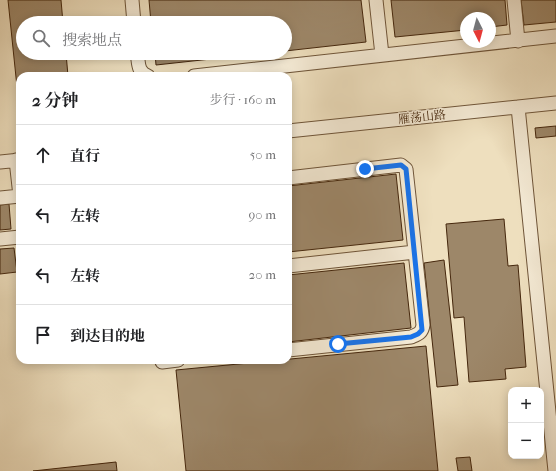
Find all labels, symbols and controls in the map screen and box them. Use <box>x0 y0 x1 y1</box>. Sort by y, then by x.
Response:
north arrow <box>460 12 496 48</box>
search box <box>16 16 292 60</box>
icon: search <box>30 27 52 49</box>
text: 搜索地点 <box>62 31 122 49</box>
text: 2 分钟 <box>32 90 78 110</box>
text: 步行 · 160 m <box>209 92 276 107</box>
street label: 雁荡山路 <box>397 108 447 126</box>
icon: ahead <box>32 144 54 166</box>
text: 直行 <box>70 147 100 165</box>
text: 50 m <box>250 147 276 162</box>
route end <box>356 160 374 178</box>
icon: left <box>32 204 54 226</box>
text: 左转 <box>70 207 100 225</box>
text: 90 m <box>248 207 276 222</box>
icon: left <box>32 264 54 286</box>
text: 左转 <box>70 267 100 285</box>
text: 20 m <box>249 267 276 282</box>
icon: arrive <box>32 324 54 346</box>
text: 到达目的地 <box>70 327 145 345</box>
route start <box>329 335 347 353</box>
map controls <box>508 387 544 459</box>
button: + <box>508 387 544 423</box>
button: − <box>508 423 544 459</box>

